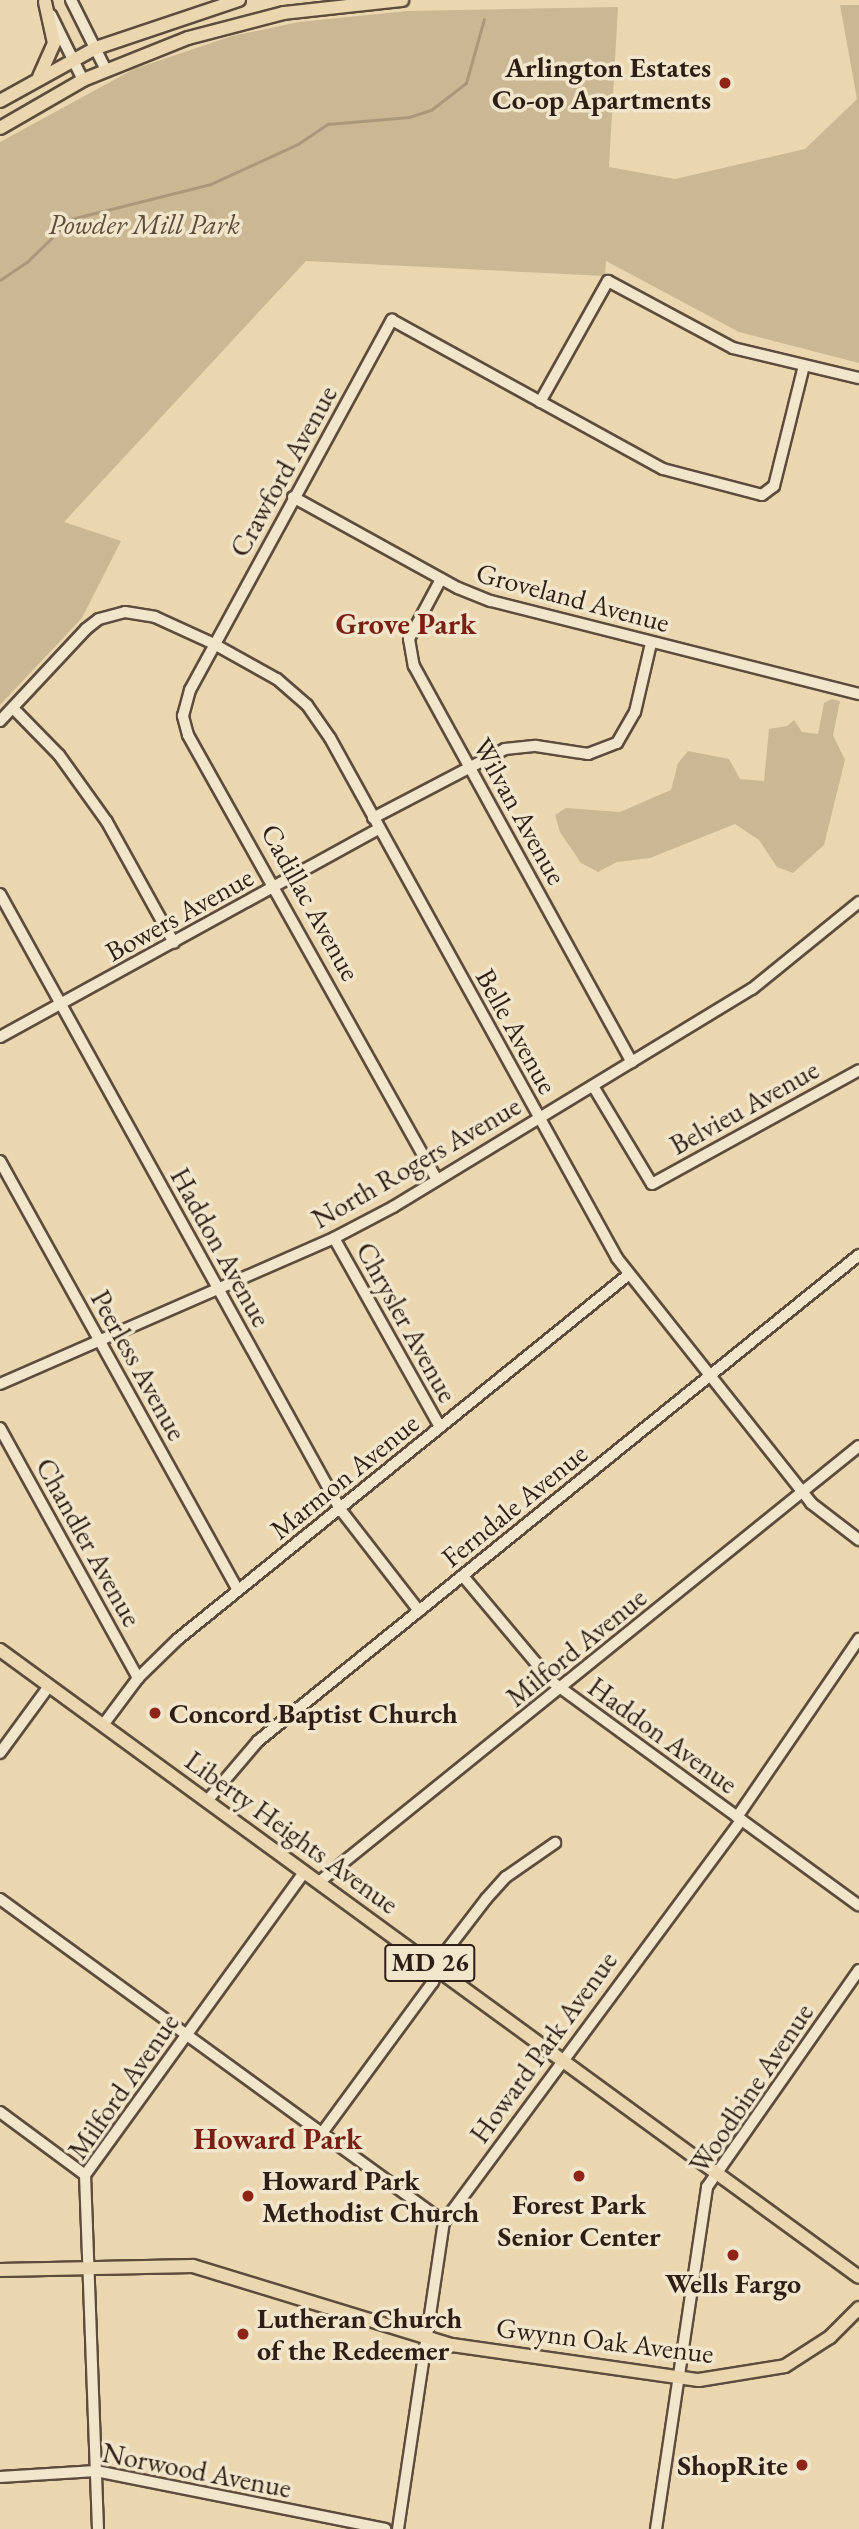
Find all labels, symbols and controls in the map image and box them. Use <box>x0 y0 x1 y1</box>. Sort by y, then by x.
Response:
place label: Arlington Estates Co-op Apartments <box>492 50 711 116</box>
marker: Arlington Estates Co-op Apartments <box>717 75 733 91</box>
park label: Powder Mill Park <box>48 207 240 241</box>
street label: Crawford Avenue <box>222 380 344 562</box>
street label: Groveland Avenue <box>473 555 673 639</box>
district label: Grove Park <box>336 606 476 642</box>
street label: Wilvan Avenue <box>466 732 574 890</box>
street label: Cadillac Avenue <box>254 818 368 986</box>
street label: Bowers Avenue <box>99 860 259 968</box>
street label: Belle Avenue <box>469 963 565 1099</box>
street label: Belvieu Avenue <box>664 1052 824 1162</box>
street label: North Rogers Avenue <box>306 1089 526 1235</box>
street label: Haddon Avenue <box>163 1162 279 1332</box>
street label: Chrysler Avenue <box>349 1236 465 1408</box>
street label: Peerless Avenue <box>84 1284 194 1446</box>
street label: Marmon Avenue <box>263 1406 425 1546</box>
street label: Ferndale Avenue <box>434 1436 594 1574</box>
street label: Chandler Avenue <box>29 1452 149 1632</box>
street label: Milford Avenue <box>499 1580 653 1714</box>
street label: Haddon Avenue <box>582 1669 744 1801</box>
place label: Concord Baptist Church <box>169 1696 458 1730</box>
marker: Concord Baptist Church <box>147 1705 163 1721</box>
street label: Liberty Heights Avenue <box>179 1743 405 1921</box>
road number: MD 26 <box>383 1940 477 1986</box>
street label: Howard Park Avenue <box>462 1945 624 2149</box>
street label: Woodbine Avenue <box>682 1997 820 2179</box>
street label: Milford Avenue <box>60 2007 186 2165</box>
district label: Howard Park <box>194 2121 362 2157</box>
place label: Howard Park Methodist Church <box>262 2163 479 2229</box>
marker: Forest Park Senior Center <box>571 2168 587 2184</box>
place label: Forest Park Senior Center <box>498 2187 660 2253</box>
marker: Howard Park Methodist Church <box>240 2188 256 2204</box>
marker: Wells Fargo <box>725 2247 741 2263</box>
place label: Wells Fargo <box>665 2266 801 2300</box>
place label: Lutheran Church of the Redeemer <box>257 2301 462 2367</box>
street label: Gwynn Oak Avenue <box>494 2310 716 2370</box>
marker: Lutheran Church of the Redeemer <box>235 2326 251 2342</box>
street label: Norwood Avenue <box>100 2435 294 2505</box>
place label: ShopRite <box>677 2448 788 2482</box>
marker: ShopRite <box>794 2457 810 2473</box>

